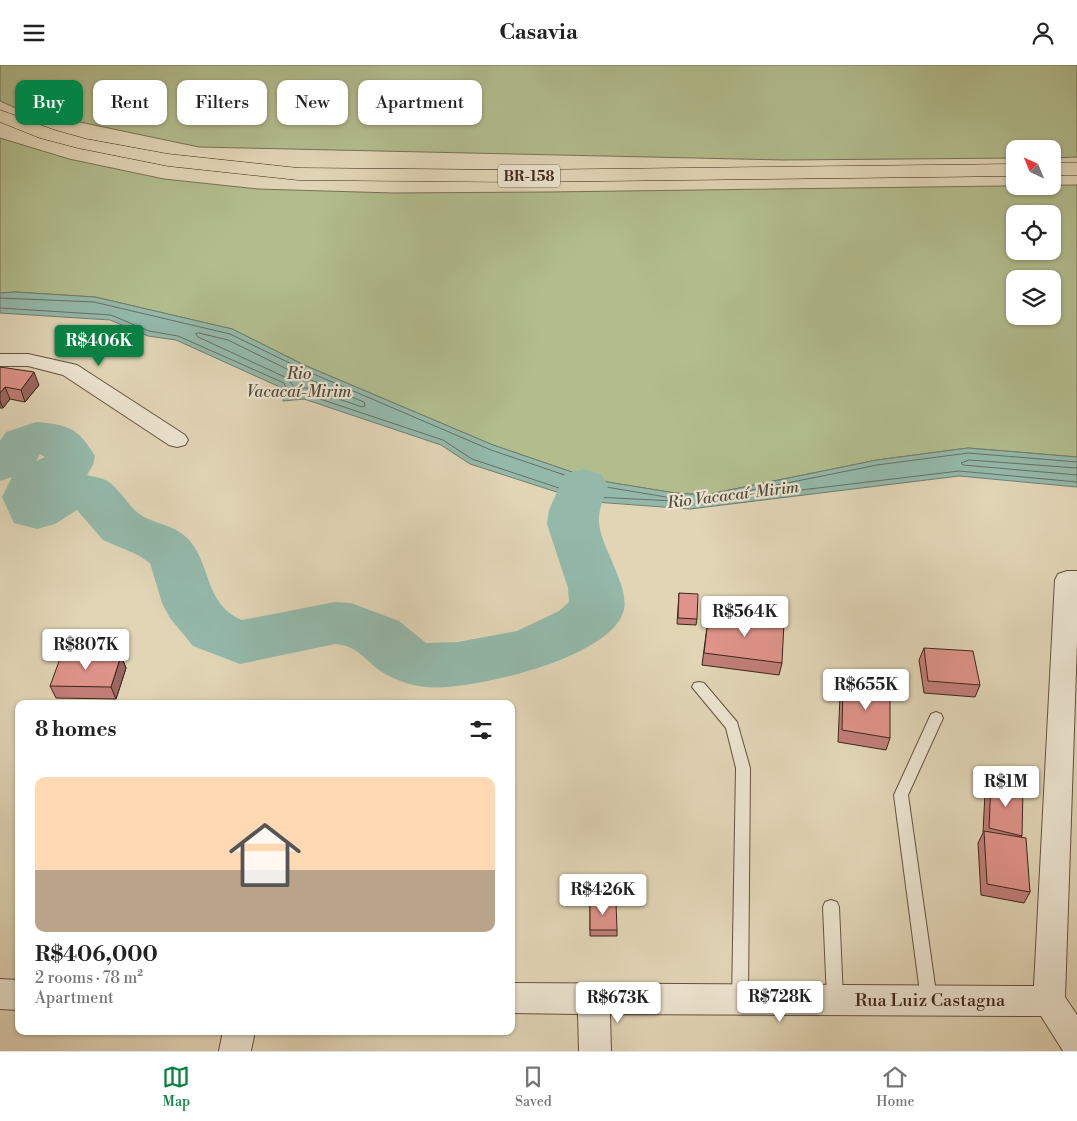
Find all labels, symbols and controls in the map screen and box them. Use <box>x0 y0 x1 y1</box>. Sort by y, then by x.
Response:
icon: menu <box>20 19 48 47</box>
text: Casavia <box>499 19 578 46</box>
icon: person <box>1029 19 1057 47</box>
chip: Buy <box>15 80 83 125</box>
chip: Rent <box>93 80 167 125</box>
chip: Filters <box>177 80 267 125</box>
chip: New <box>277 80 348 125</box>
chip: Apartment <box>358 80 482 125</box>
north arrow <box>1006 140 1061 195</box>
map controls <box>1006 140 1061 325</box>
road number: BR-158 <box>498 165 560 187</box>
button: locate <box>1006 205 1061 260</box>
button: layers <box>1006 270 1061 325</box>
pin: R$406K <box>58 325 140 367</box>
text: R$406K <box>66 331 132 351</box>
water label: Rio Vacacaí-Mirim <box>247 364 352 402</box>
water label: Rio Vacacaí-Mirim <box>665 477 801 513</box>
pin: R$564K <box>704 595 786 638</box>
text: R$564K <box>712 602 778 622</box>
pin: R$807K <box>45 629 127 671</box>
text: R$807K <box>53 635 119 655</box>
pin: R$655K <box>825 669 907 711</box>
text: R$655K <box>834 675 898 695</box>
icon: filters <box>467 716 495 744</box>
text: 8 homes <box>35 717 117 743</box>
pin: R$1M <box>976 765 1036 808</box>
text: R$1M <box>984 772 1028 792</box>
icon: home <box>220 810 310 900</box>
pin: R$426K <box>562 873 644 916</box>
text: R$426K <box>570 880 636 900</box>
text: R$406,000 <box>35 942 158 968</box>
text: 2 rooms · 78 m² <box>35 968 143 988</box>
pin: R$673K <box>577 981 659 1024</box>
pin: R$728K <box>739 981 821 1023</box>
text: R$728K <box>748 987 812 1007</box>
text: Apartment <box>35 988 114 1008</box>
text: R$673K <box>587 988 649 1008</box>
street label: Rua Luiz Castagna <box>855 989 1006 1012</box>
tab: Map <box>162 1063 190 1111</box>
tab: Saved <box>515 1063 552 1111</box>
tab: Home <box>876 1063 915 1111</box>

